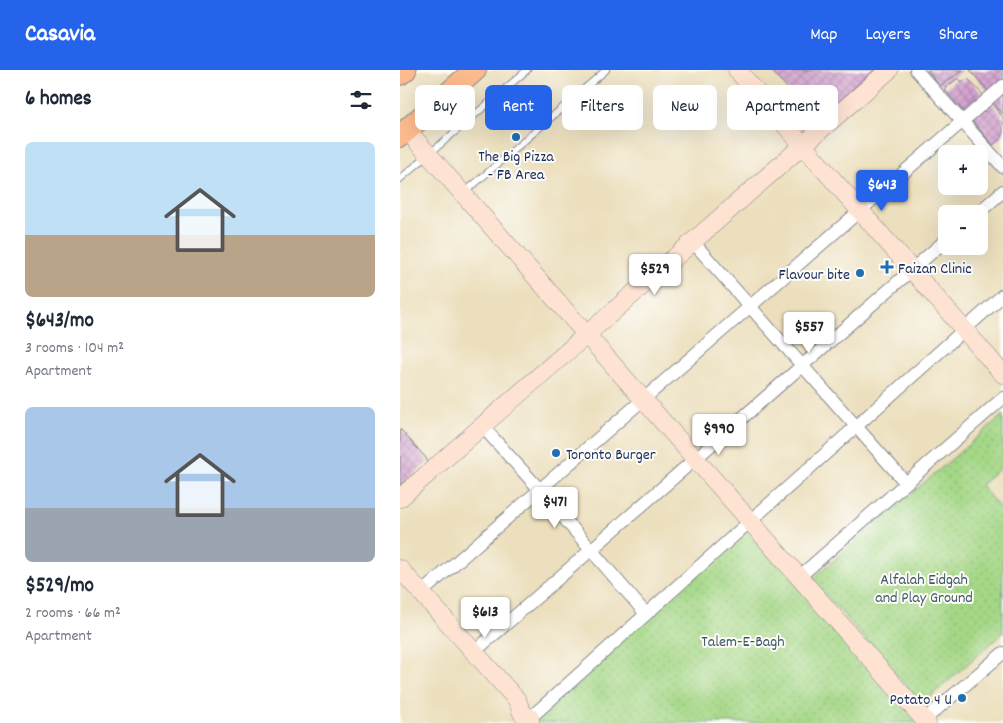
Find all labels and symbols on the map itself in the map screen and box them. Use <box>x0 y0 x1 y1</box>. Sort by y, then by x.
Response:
marker: The Big Pizza - FB Area <box>510 131 522 143</box>
place label: The Big Pizza - FB Area <box>478 146 554 187</box>
pin: $643 <box>852 170 912 212</box>
pin: $529 <box>625 254 685 296</box>
place label: Faizan Clinic <box>898 258 972 281</box>
marker: Faizan Clinic <box>880 260 894 274</box>
place label: Flavour bite <box>778 264 850 287</box>
marker: Flavour bite <box>854 267 866 279</box>
pin: $557 <box>779 312 839 354</box>
pin: $990 <box>689 414 749 456</box>
place label: Toronto Burger <box>566 444 656 467</box>
marker: Toronto Burger <box>550 447 562 459</box>
pin: $471 <box>525 486 585 529</box>
park label: Alfalah Eidgah and Play Ground <box>875 569 973 610</box>
pin: $613 <box>455 596 515 639</box>
park label: Talem-E-Bagh <box>701 631 785 654</box>
place label: Potato 4 U <box>890 689 952 712</box>
marker: Potato 4 U <box>956 692 968 704</box>

